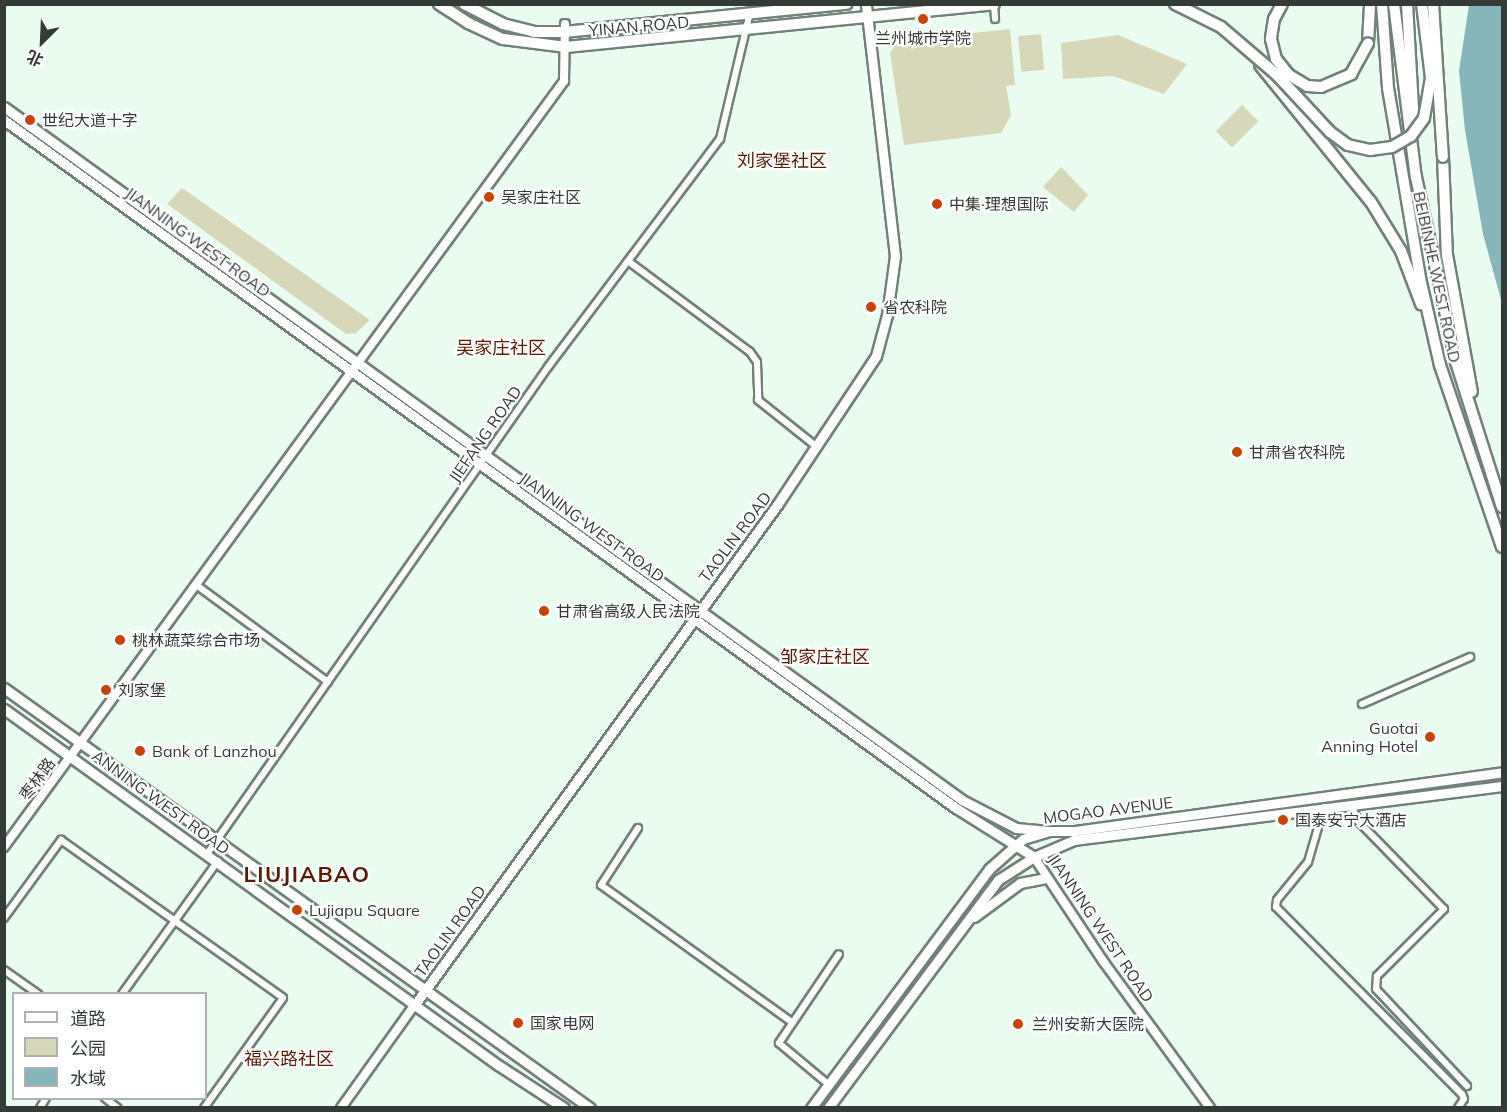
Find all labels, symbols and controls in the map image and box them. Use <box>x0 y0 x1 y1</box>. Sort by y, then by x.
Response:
north arrow <box>12 12 72 72</box>
street label: YINAN ROAD <box>588 12 690 40</box>
marker: 兰州城市学院 <box>916 12 930 26</box>
place label: 兰州城市学院 <box>875 28 971 48</box>
text: 北 <box>23 46 46 71</box>
place label: 世纪大道十字 <box>42 110 138 130</box>
marker: 世纪大道十字 <box>23 113 37 127</box>
district label: 刘家堡社区 <box>737 150 827 172</box>
street label: JIANNING WEST ROAD <box>122 183 274 301</box>
place label: 吴家庄社区 <box>501 187 581 207</box>
marker: 吴家庄社区 <box>482 190 496 204</box>
street label: BEIBINHE WEST ROAD <box>1409 190 1465 364</box>
place label: 中集·理想国际 <box>949 194 1049 214</box>
marker: 中集·理想国际 <box>930 197 944 211</box>
place label: 省农科院 <box>883 297 947 317</box>
marker: 省农科院 <box>864 300 878 314</box>
district label: 吴家庄社区 <box>456 337 546 359</box>
street label: JIEFANG ROAD <box>445 382 525 486</box>
place label: 甘肃省农科院 <box>1249 442 1345 462</box>
marker: 甘肃省农科院 <box>1230 445 1244 459</box>
street label: JIANNING WEST ROAD <box>516 468 668 586</box>
street label: TAOLIN ROAD <box>695 488 775 586</box>
place label: 甘肃省高级人民法院 <box>556 601 700 621</box>
marker: 甘肃省高级人民法院 <box>537 604 551 618</box>
place label: 桃林蔬菜综合市场 <box>132 630 260 650</box>
marker: 桃林蔬菜综合市场 <box>113 633 127 647</box>
district label: 邹家庄社区 <box>780 646 870 668</box>
place label: 刘家堡 <box>118 680 166 700</box>
marker: 刘家堡 <box>99 683 113 697</box>
place label: Guotai Anning Hotel <box>1321 718 1418 756</box>
marker: Guotai Anning Hotel <box>1423 730 1437 744</box>
place label: Bank of Lanzhou <box>152 741 277 761</box>
marker: Bank of Lanzhou <box>133 744 147 758</box>
street label: ANNING WEST ROAD <box>89 746 233 858</box>
street label: 枣林路 <box>15 754 59 804</box>
street label: MOGAO AVENUE <box>1042 793 1174 827</box>
place label: 国泰安宁大酒店 <box>1295 810 1407 830</box>
marker: 国泰安宁大酒店 <box>1276 813 1290 827</box>
street label: JIANNING WEST ROAD <box>1044 850 1158 1006</box>
district label: LIUJIABAO <box>243 862 371 888</box>
street label: TAOLIN ROAD <box>410 882 490 980</box>
place label: Lujiapu Square <box>309 900 420 920</box>
marker: Lujiapu Square <box>290 903 304 917</box>
legend <box>12 992 207 1100</box>
text: 道路 <box>70 1007 106 1030</box>
place label: 国家电网 <box>530 1013 594 1033</box>
place label: 兰州安新大医院 <box>1032 1014 1144 1034</box>
marker: 兰州安新大医院 <box>1009 1015 1027 1033</box>
marker: 国家电网 <box>511 1016 525 1030</box>
text: 公园 <box>70 1037 106 1060</box>
district label: 福兴路社区 <box>244 1048 334 1070</box>
text: 水域 <box>70 1067 106 1090</box>

